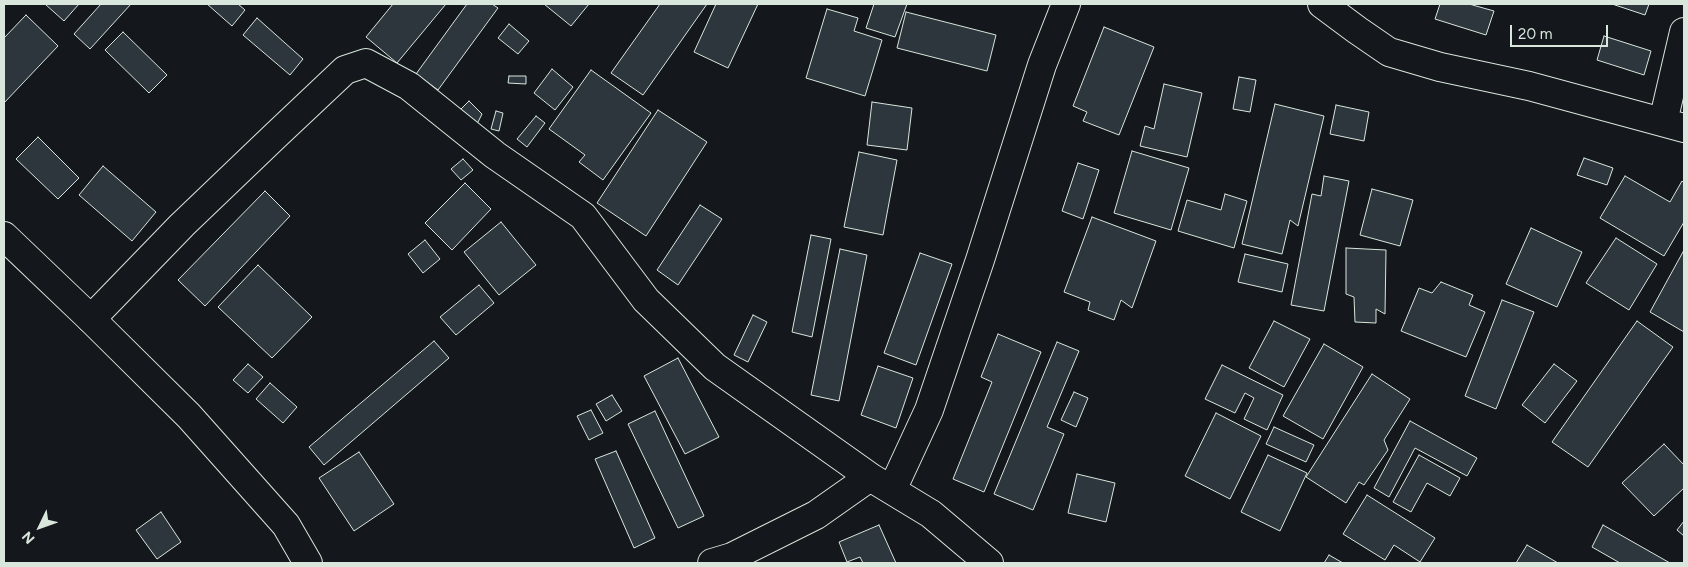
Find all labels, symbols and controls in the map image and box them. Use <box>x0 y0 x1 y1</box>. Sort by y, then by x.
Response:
scale bar <box>1513 15 1610 47</box>
text: 20 m <box>1518 25 1552 43</box>
north arrow <box>15 502 65 552</box>
text: N <box>19 528 38 547</box>

